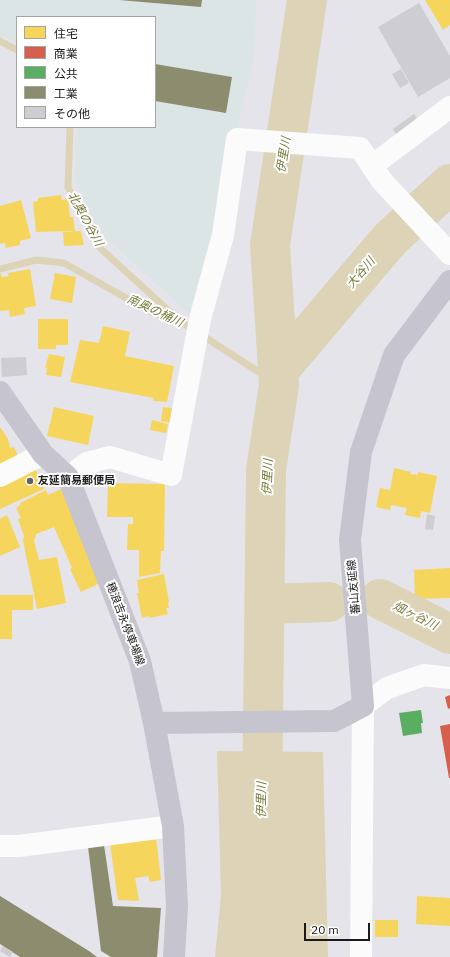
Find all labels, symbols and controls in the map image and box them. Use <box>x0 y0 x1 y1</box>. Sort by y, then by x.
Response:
legend <box>16 16 156 128</box>
text: 住宅 <box>54 26 78 41</box>
text: 商業 <box>54 46 78 61</box>
text: 公共 <box>54 66 78 81</box>
text: 工業 <box>54 86 78 101</box>
text: その他 <box>54 106 90 121</box>
water label: 伊里川 <box>274 136 294 174</box>
water label: 北奥の谷川 <box>64 189 106 249</box>
water label: 大谷川 <box>344 255 378 291</box>
water label: 南奥の桶川 <box>125 292 185 330</box>
water label: 伊里川 <box>260 459 276 495</box>
place label: 友延簡易郵便局 <box>38 474 115 488</box>
marker: 友延簡易郵便局 <box>25 476 35 486</box>
street label: 蕃山友延線 <box>345 559 363 615</box>
street label: 穂浪吉永停車場線 <box>103 581 147 667</box>
water label: 畑ヶ谷川 <box>390 599 440 633</box>
water label: 伊里川 <box>254 782 270 818</box>
scale bar <box>306 915 372 941</box>
text: 20 m <box>311 922 339 937</box>

